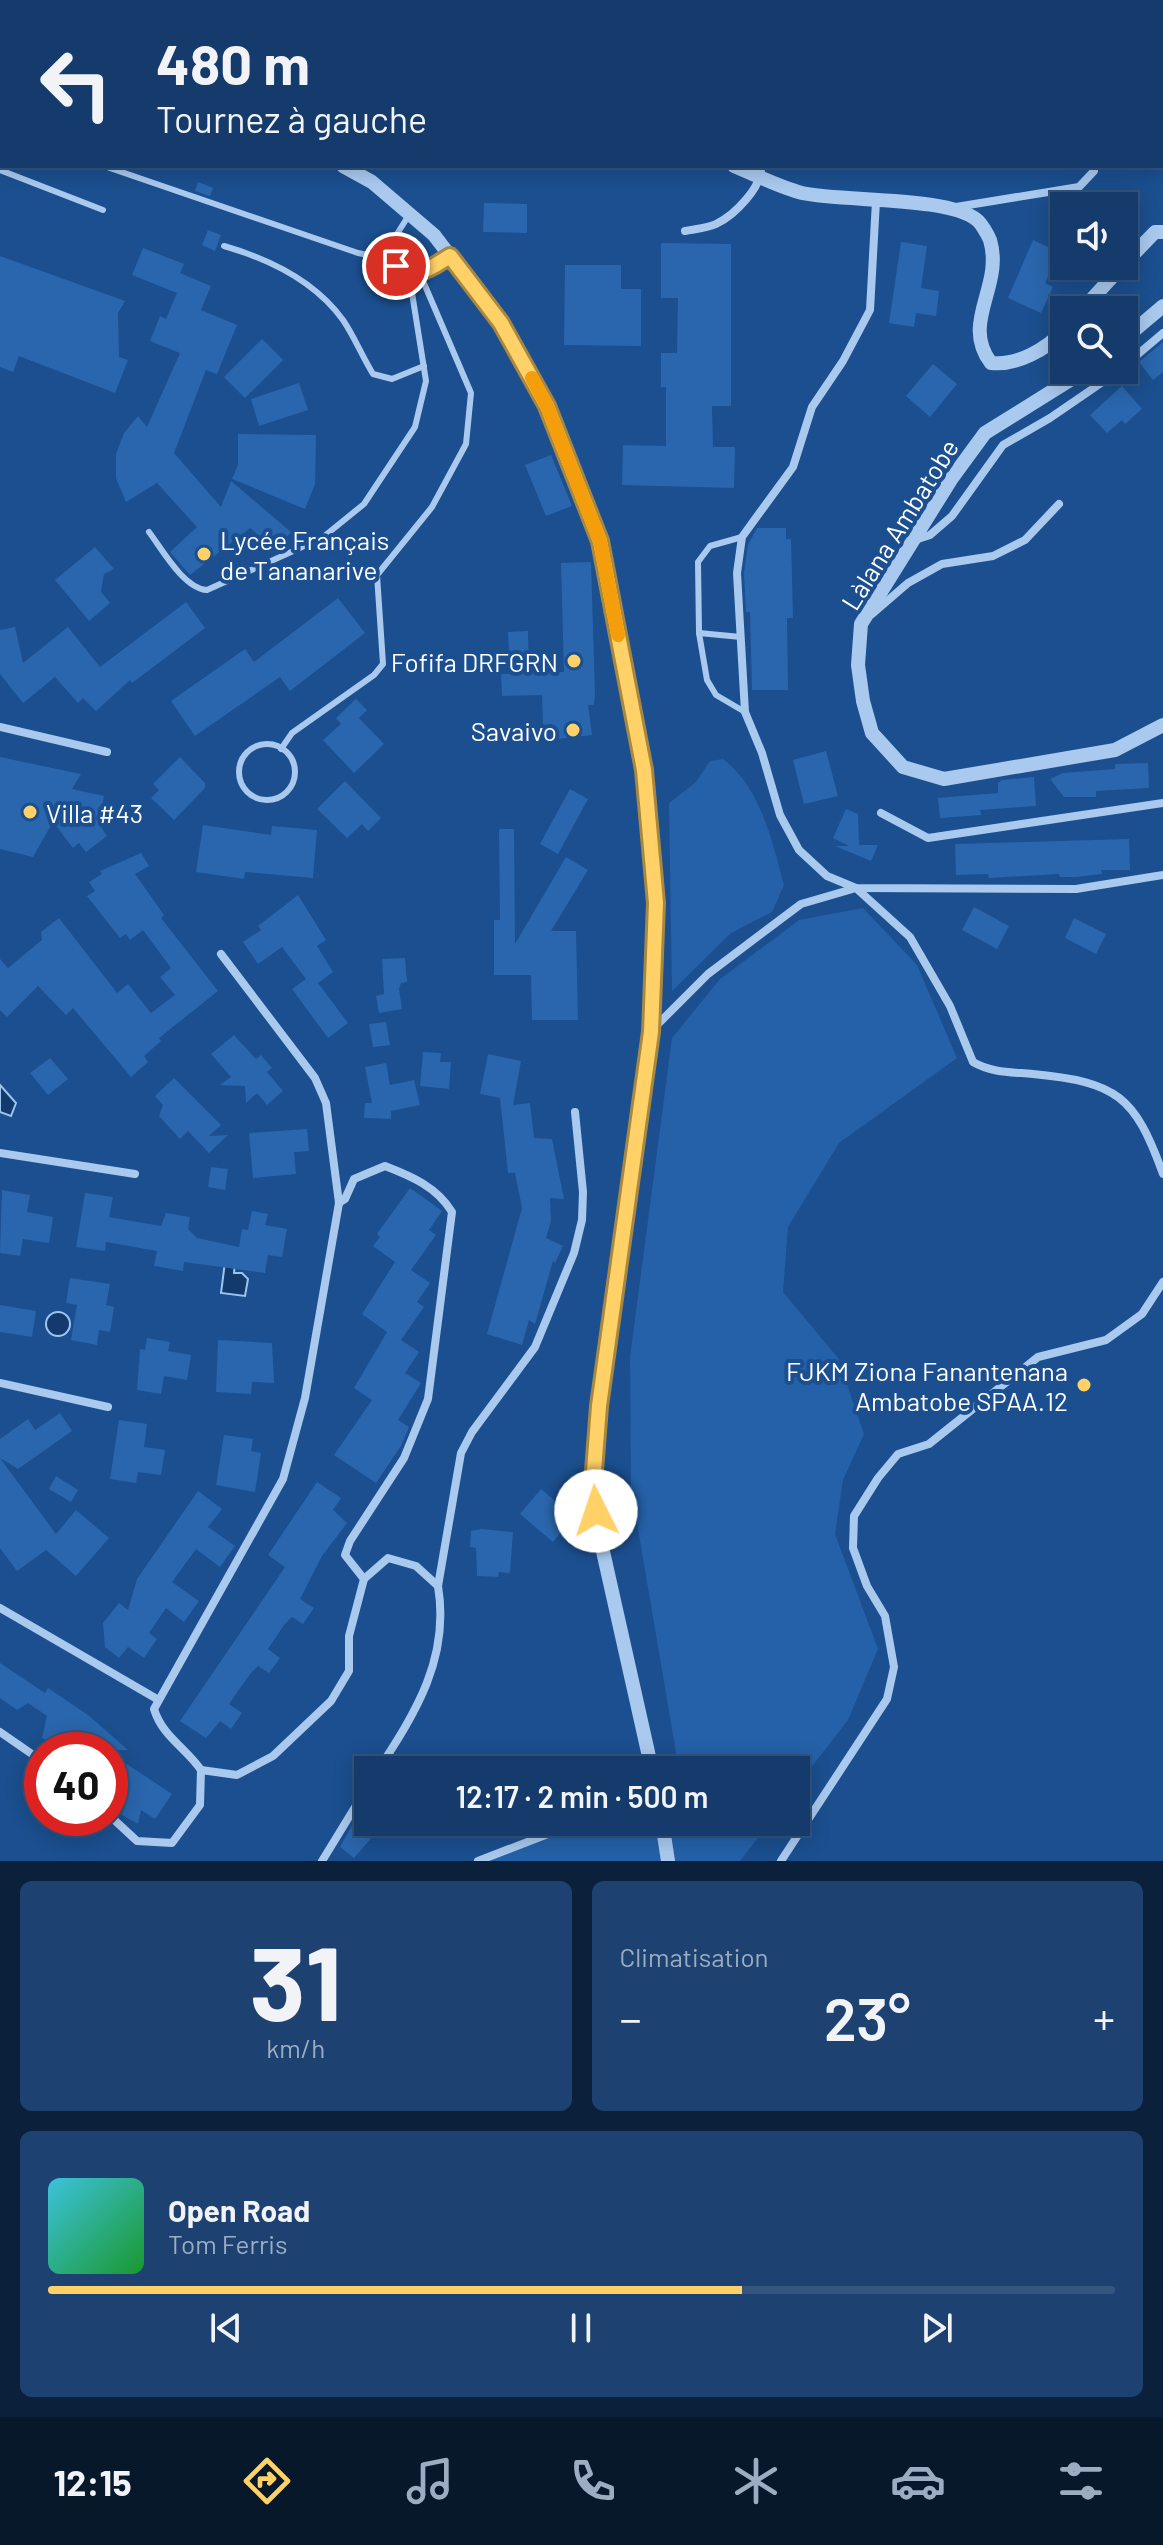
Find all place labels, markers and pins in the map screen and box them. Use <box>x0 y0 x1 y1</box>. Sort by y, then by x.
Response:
pin <box>362 232 430 300</box>
place label: Lycée Français de Tananarive <box>220 524 389 585</box>
marker: Lycée Français de Tananarive <box>195 545 213 563</box>
place label: Fofifa DRFGRN <box>391 646 558 677</box>
marker: Fofifa DRFGRN <box>565 652 583 670</box>
place label: Savaivo <box>471 715 557 746</box>
marker: Savaivo <box>564 721 582 739</box>
place label: Villa #43 <box>46 797 143 828</box>
marker: Villa #43 <box>21 803 39 821</box>
place label: FJKM Ziona Fanantenana Ambatobe SPAA.12 <box>786 1355 1068 1416</box>
marker: FJKM Ziona Fanantenana Ambatobe SPAA.12 <box>1075 1376 1093 1394</box>

